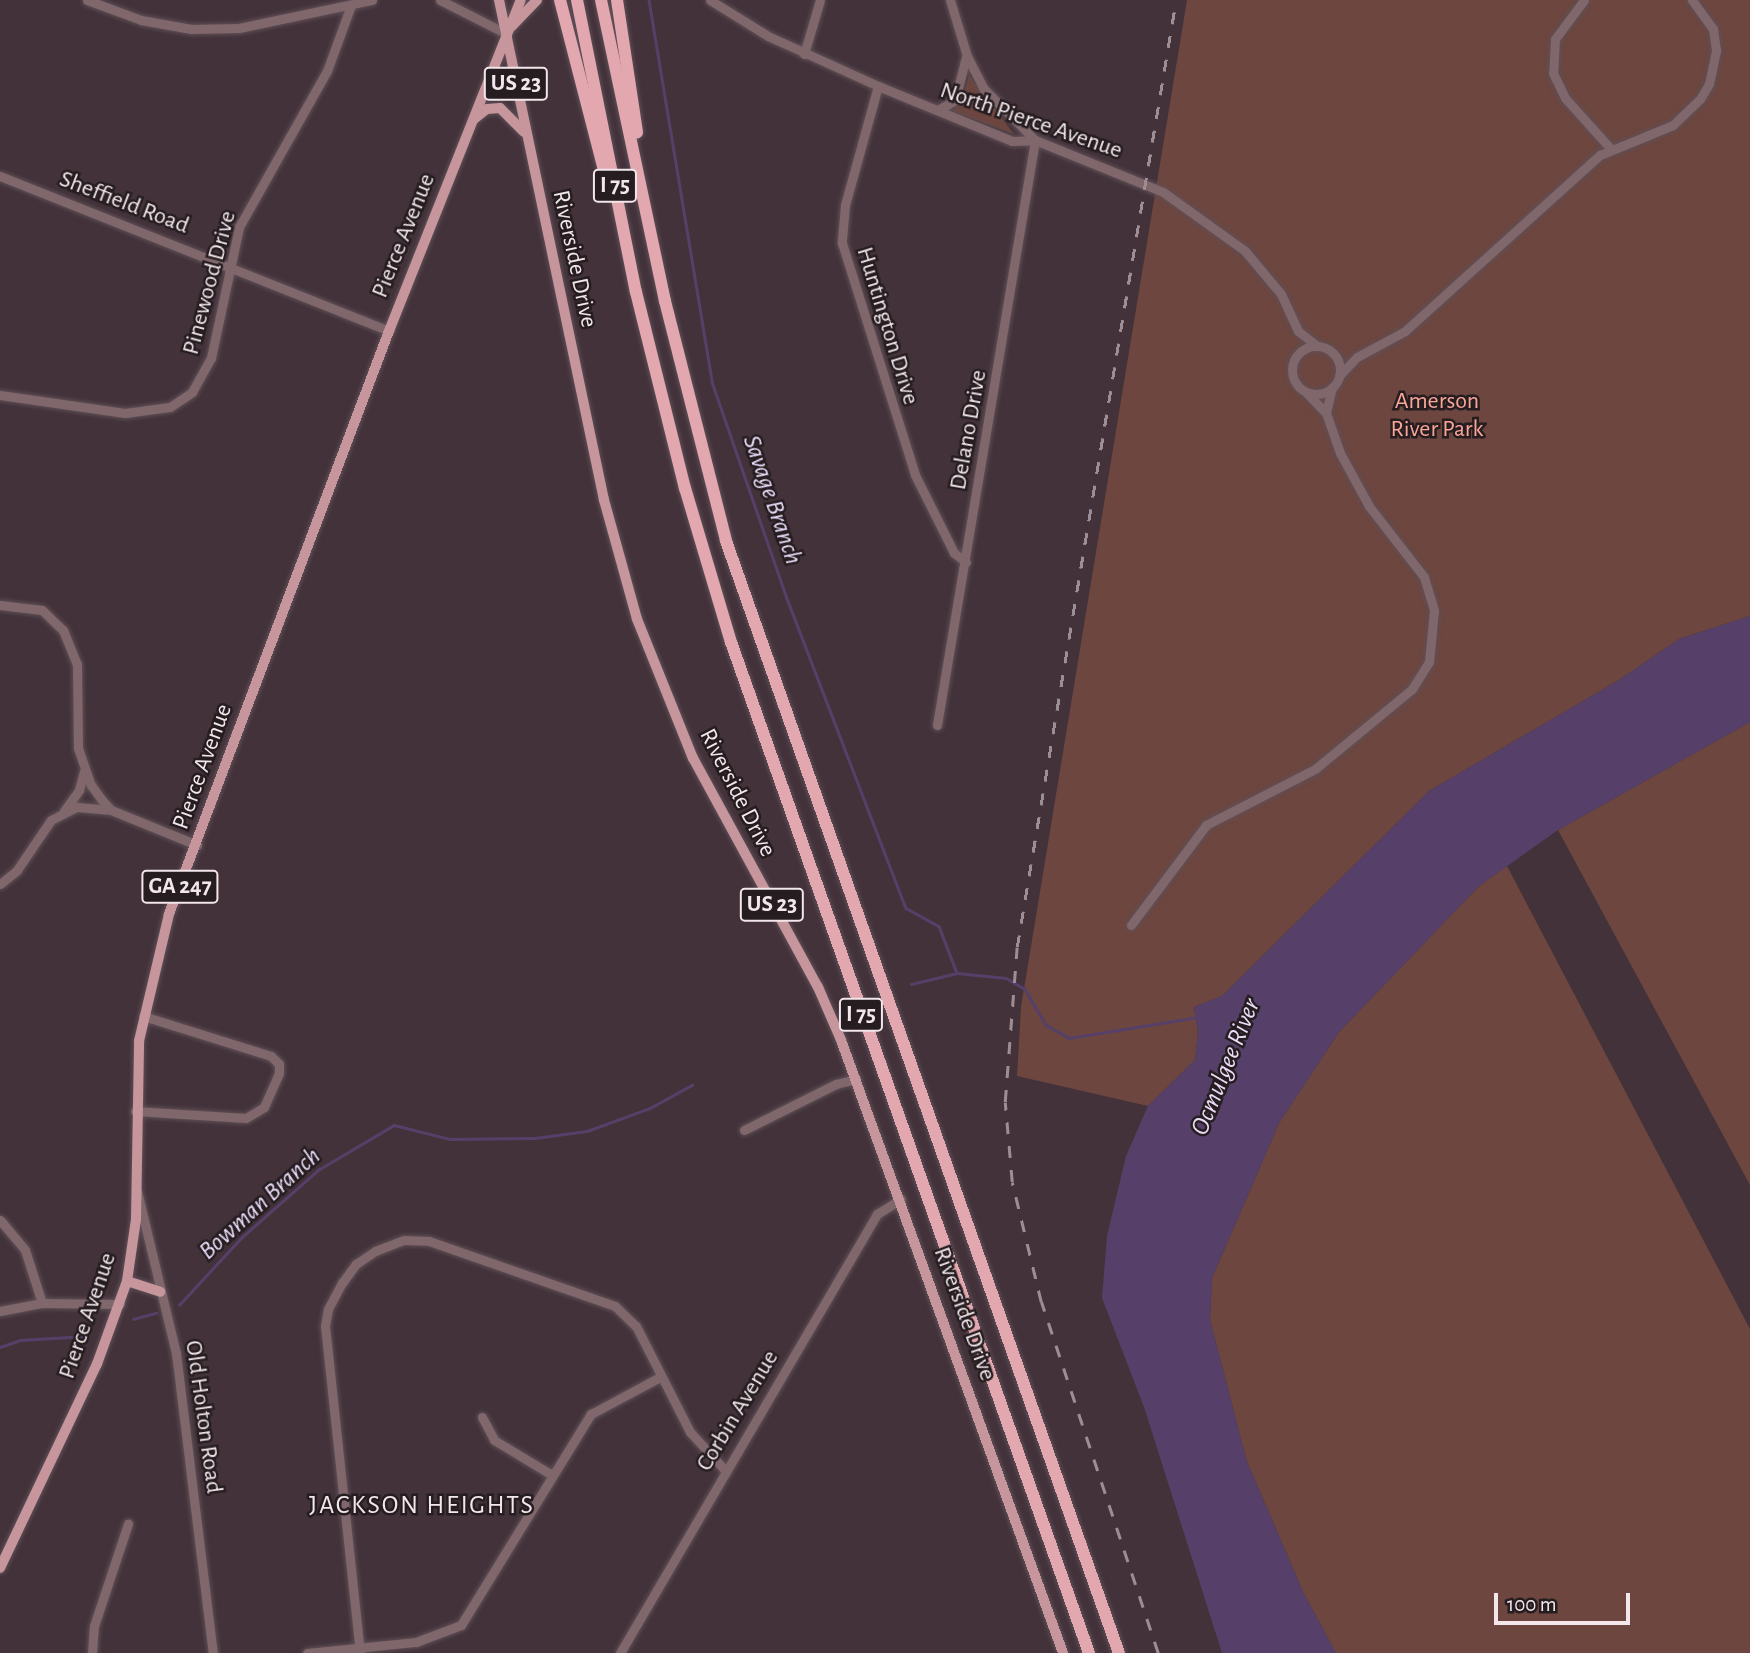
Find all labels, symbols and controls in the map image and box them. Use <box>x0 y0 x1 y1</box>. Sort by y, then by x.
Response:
road number: US 23 <box>483 64 549 104</box>
street label: North Pierce Avenue <box>936 76 1126 166</box>
street label: Sheffield Road <box>55 165 193 241</box>
road number: I 75 <box>592 167 638 206</box>
street label: Pierce Avenue <box>366 170 442 302</box>
street label: Riverside Drive <box>545 188 603 330</box>
street label: Pinewood Drive <box>177 208 243 358</box>
street label: Huntington Drive <box>849 244 925 408</box>
street label: Delano Drive <box>944 368 994 492</box>
park label: Amerson River Park <box>1390 388 1484 444</box>
water label: Savage Branch <box>735 431 809 569</box>
street label: Pierce Avenue <box>167 700 239 834</box>
street label: Riverside Drive <box>692 724 782 862</box>
road number: GA 247 <box>140 867 220 906</box>
road number: US 23 <box>739 885 805 924</box>
water label: Ocmulgee River <box>1184 994 1268 1140</box>
road number: I 75 <box>838 996 884 1034</box>
water label: Bowman Branch <box>193 1141 327 1267</box>
street label: Riverside Drive <box>927 1243 1001 1385</box>
street label: Pierce Avenue <box>53 1249 123 1383</box>
street label: Old Holton Road <box>178 1339 228 1495</box>
street label: Corbin Avenue <box>691 1345 785 1477</box>
district label: JACKSON HEIGHTS <box>311 1490 533 1522</box>
scale bar <box>1498 1580 1634 1624</box>
text: 100 m <box>1507 1594 1557 1615</box>

